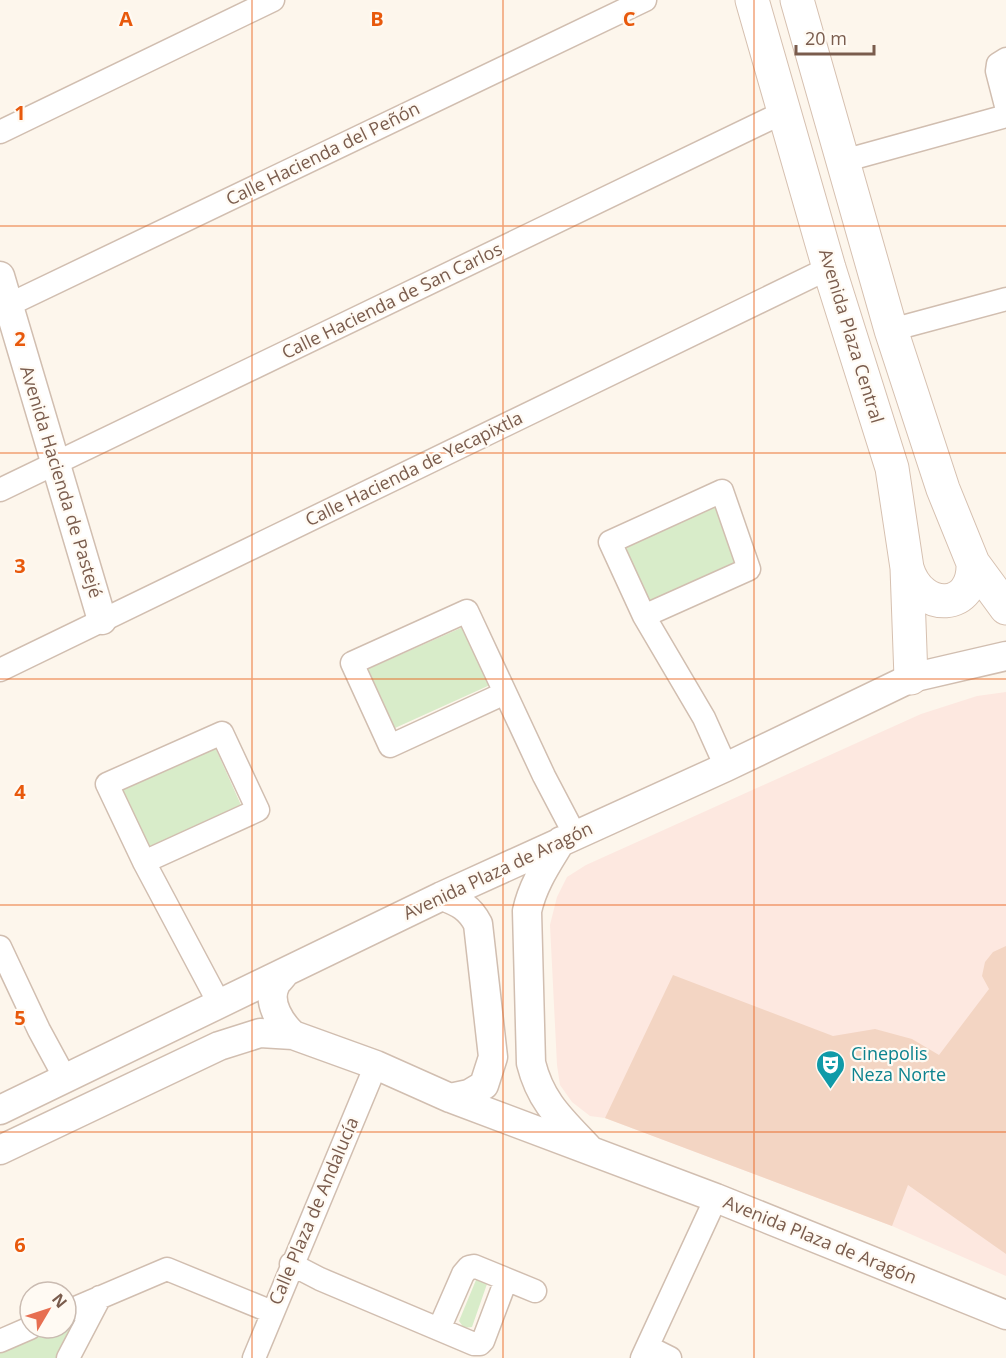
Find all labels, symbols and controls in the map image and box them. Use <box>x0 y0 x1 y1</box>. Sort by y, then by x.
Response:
text: A <box>119 5 133 32</box>
text: B <box>370 5 384 32</box>
text: C <box>623 5 636 32</box>
scale bar <box>796 18 874 56</box>
text: 20 m <box>805 26 847 50</box>
street label: Calle Hacienda del Peñón <box>222 96 423 211</box>
text: 1 <box>14 99 26 126</box>
street label: Calle Hacienda de San Carlos <box>277 236 506 364</box>
street label: Avenida Plaza Central <box>814 246 890 426</box>
text: 2 <box>14 325 26 352</box>
street label: Avenida Hacienda de Pastejé <box>15 363 109 601</box>
street label: Calle Hacienda de Yecapixtla <box>301 405 526 531</box>
text: 3 <box>14 552 26 579</box>
text: 4 <box>14 778 26 805</box>
street label: Avenida Plaza de Aragón <box>399 816 596 925</box>
text: 5 <box>14 1004 26 1031</box>
place label: Cinepolis Neza Norte <box>851 1041 946 1086</box>
theatre icon: Cinepolis Neza Norte <box>814 1048 846 1090</box>
street label: Calle Plaza de Andalucía <box>263 1113 364 1308</box>
street label: Avenida Plaza de Aragón <box>720 1189 921 1289</box>
text: 6 <box>14 1231 26 1258</box>
north arrow <box>18 1280 78 1340</box>
text: N <box>47 1289 72 1313</box>

